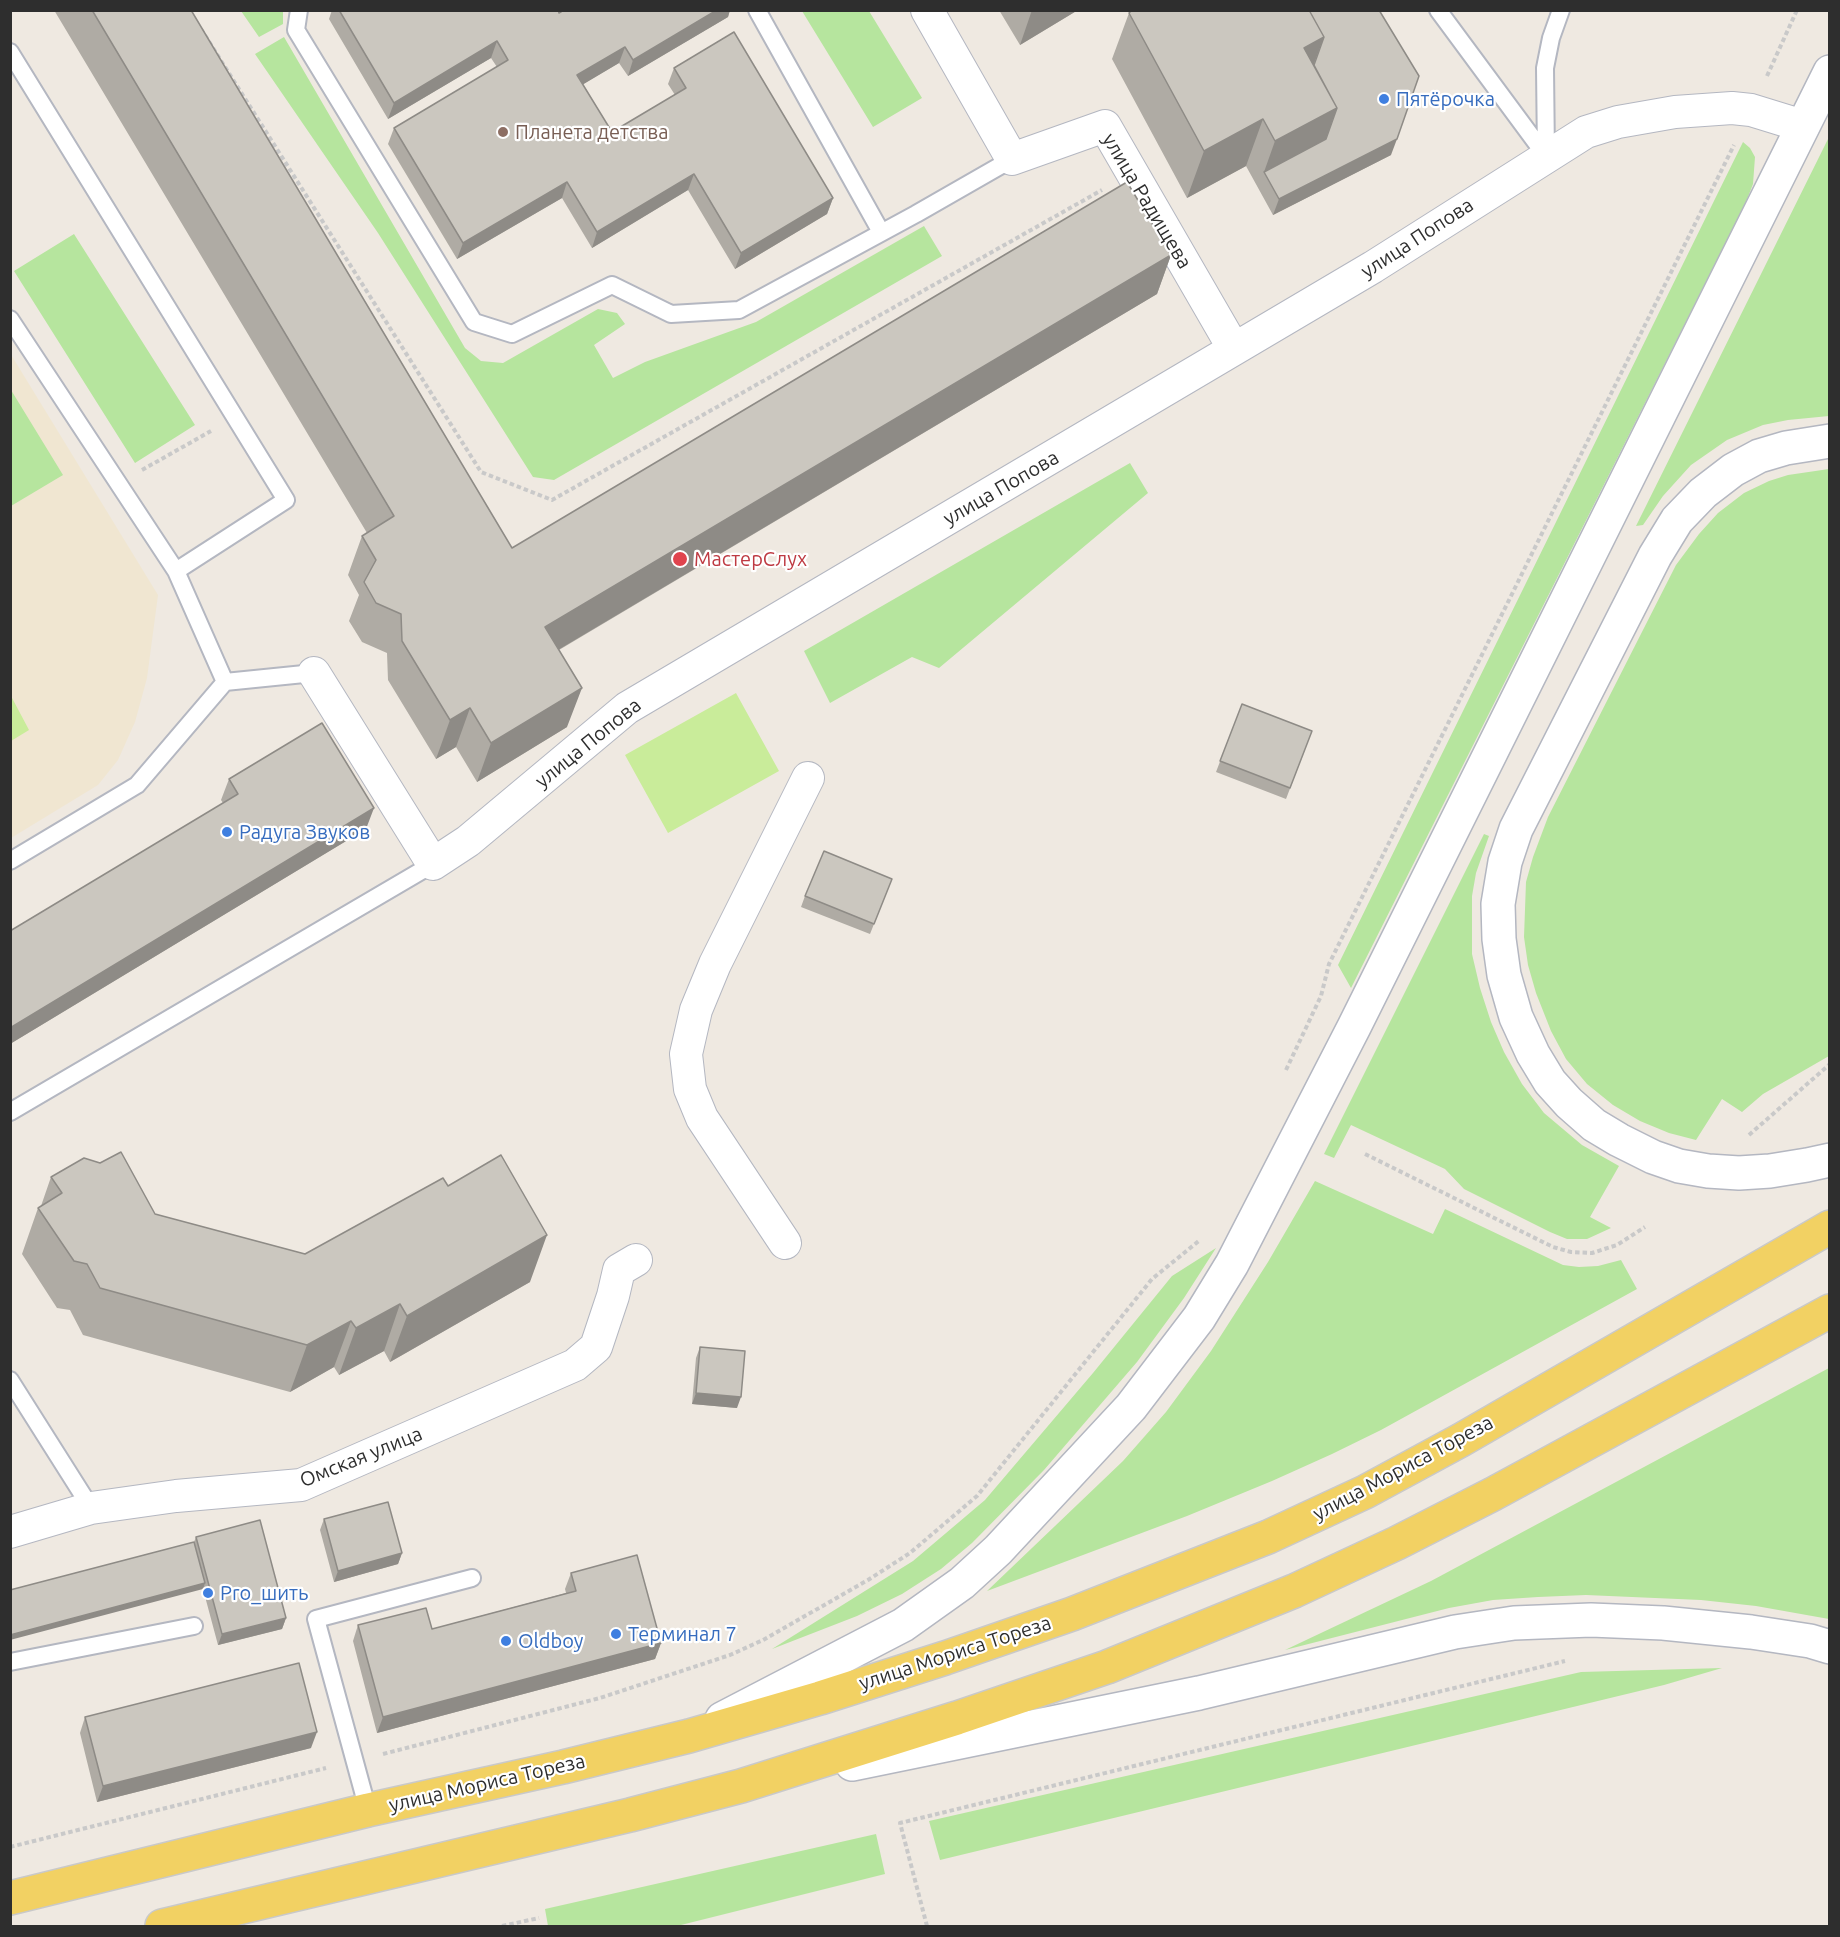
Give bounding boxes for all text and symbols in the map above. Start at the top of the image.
place label: Пятёрочка [1396,87,1495,111]
marker: Пятёрочка [1377,92,1391,106]
place label: Планета детства [515,120,669,144]
marker: Планета детства [496,125,510,139]
street label: улица Радищева [1097,129,1197,273]
street label: улица Попова [1356,193,1478,283]
street label: улица Попова [939,445,1063,531]
place label: МастерСлух [694,547,807,571]
marker: МастерСлух [671,550,689,568]
street label: улица Попова [530,693,646,793]
place label: Радуга Звуков [239,820,370,844]
marker: Радуга Звуков [220,825,234,839]
street label: улица Мориса Тореза [1309,1410,1497,1526]
street label: Омская улица [296,1422,426,1492]
place label: Pro_шить [220,1581,308,1605]
marker: Pro_шить [201,1586,215,1600]
street label: улица Мориса Тореза [856,1611,1054,1695]
place label: Терминал 7 [628,1622,737,1646]
marker: Терминал 7 [609,1627,623,1641]
place label: Oldboy [518,1629,583,1653]
marker: Oldboy [499,1634,513,1648]
street label: улица Мориса Тореза [387,1749,587,1817]

